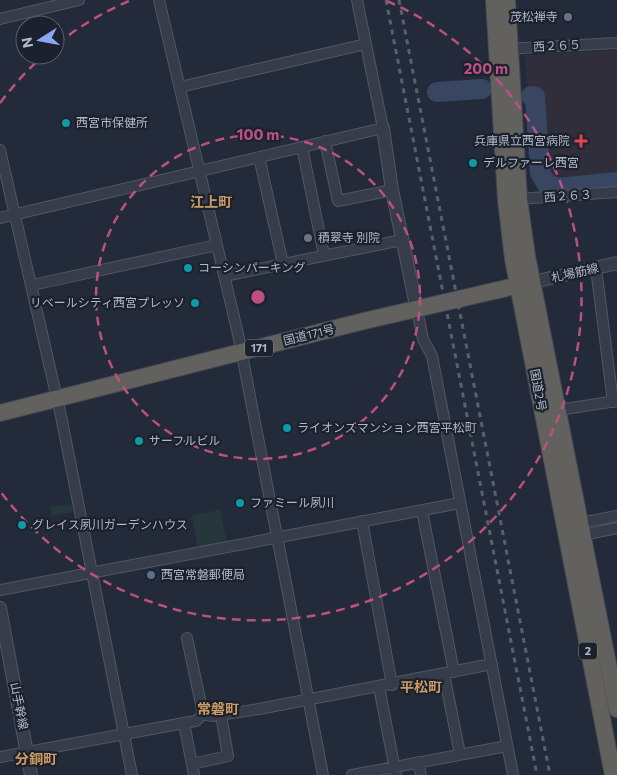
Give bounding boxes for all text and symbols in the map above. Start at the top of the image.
place label: 茂松禅寺 [510,9,558,23]
marker: 茂松禅寺 [562,11,574,23]
north arrow [15,15,65,65]
text: N [17,36,36,49]
street label: 西２６５ [533,37,581,53]
text: 200 m [464,59,508,77]
place label: 西宮市保健所 [76,115,148,129]
marker: 西宮市保健所 [60,117,72,129]
text: 100 m [237,125,279,143]
place label: 兵庫県立西宮病院 [474,133,570,147]
marker: 兵庫県立西宮病院 [574,134,588,148]
place label: デルファーレ西宮 [483,155,579,169]
marker: デルファーレ西宮 [467,157,479,169]
street label: 西２６３ [543,186,592,204]
district label: 江上町 [190,193,232,210]
place label: 積翠寺 別院 [318,230,380,244]
marker: 積翠寺 別院 [302,232,314,244]
place label: コーシンパーキング [198,260,305,274]
street label: 札場筋線 [550,260,600,284]
marker: コーシンパーキング [182,262,194,274]
centre of rings [249,288,267,306]
place label: リベールシティ西宮プレッソ [30,295,185,309]
marker: リベールシティ西宮プレッソ [189,297,201,309]
street label: 国道171号 [282,321,336,347]
road number: 171 [245,339,273,356]
street label: 国道2号 [528,368,550,412]
place label: ライオンズマンション西宮平松町 [297,420,477,434]
marker: ライオンズマンション西宮平松町 [281,422,293,434]
place label: サーフルビル [149,433,220,447]
marker: サーフルビル [133,435,145,447]
place label: ファミール夙川 [250,495,334,509]
marker: ファミール夙川 [234,497,246,509]
place label: グレイス夙川ガーデンハウス [32,517,188,531]
marker: グレイス夙川ガーデンハウス [16,519,28,531]
place label: 西宮常磐郵便局 [161,567,245,581]
marker: 西宮常磐郵便局 [145,569,157,581]
road number: 2 [579,642,597,659]
district label: 平松町 [400,678,442,695]
street label: 山手幹線 [9,681,31,731]
district label: 常磐町 [197,700,239,717]
district label: 分銅町 [14,750,57,767]

